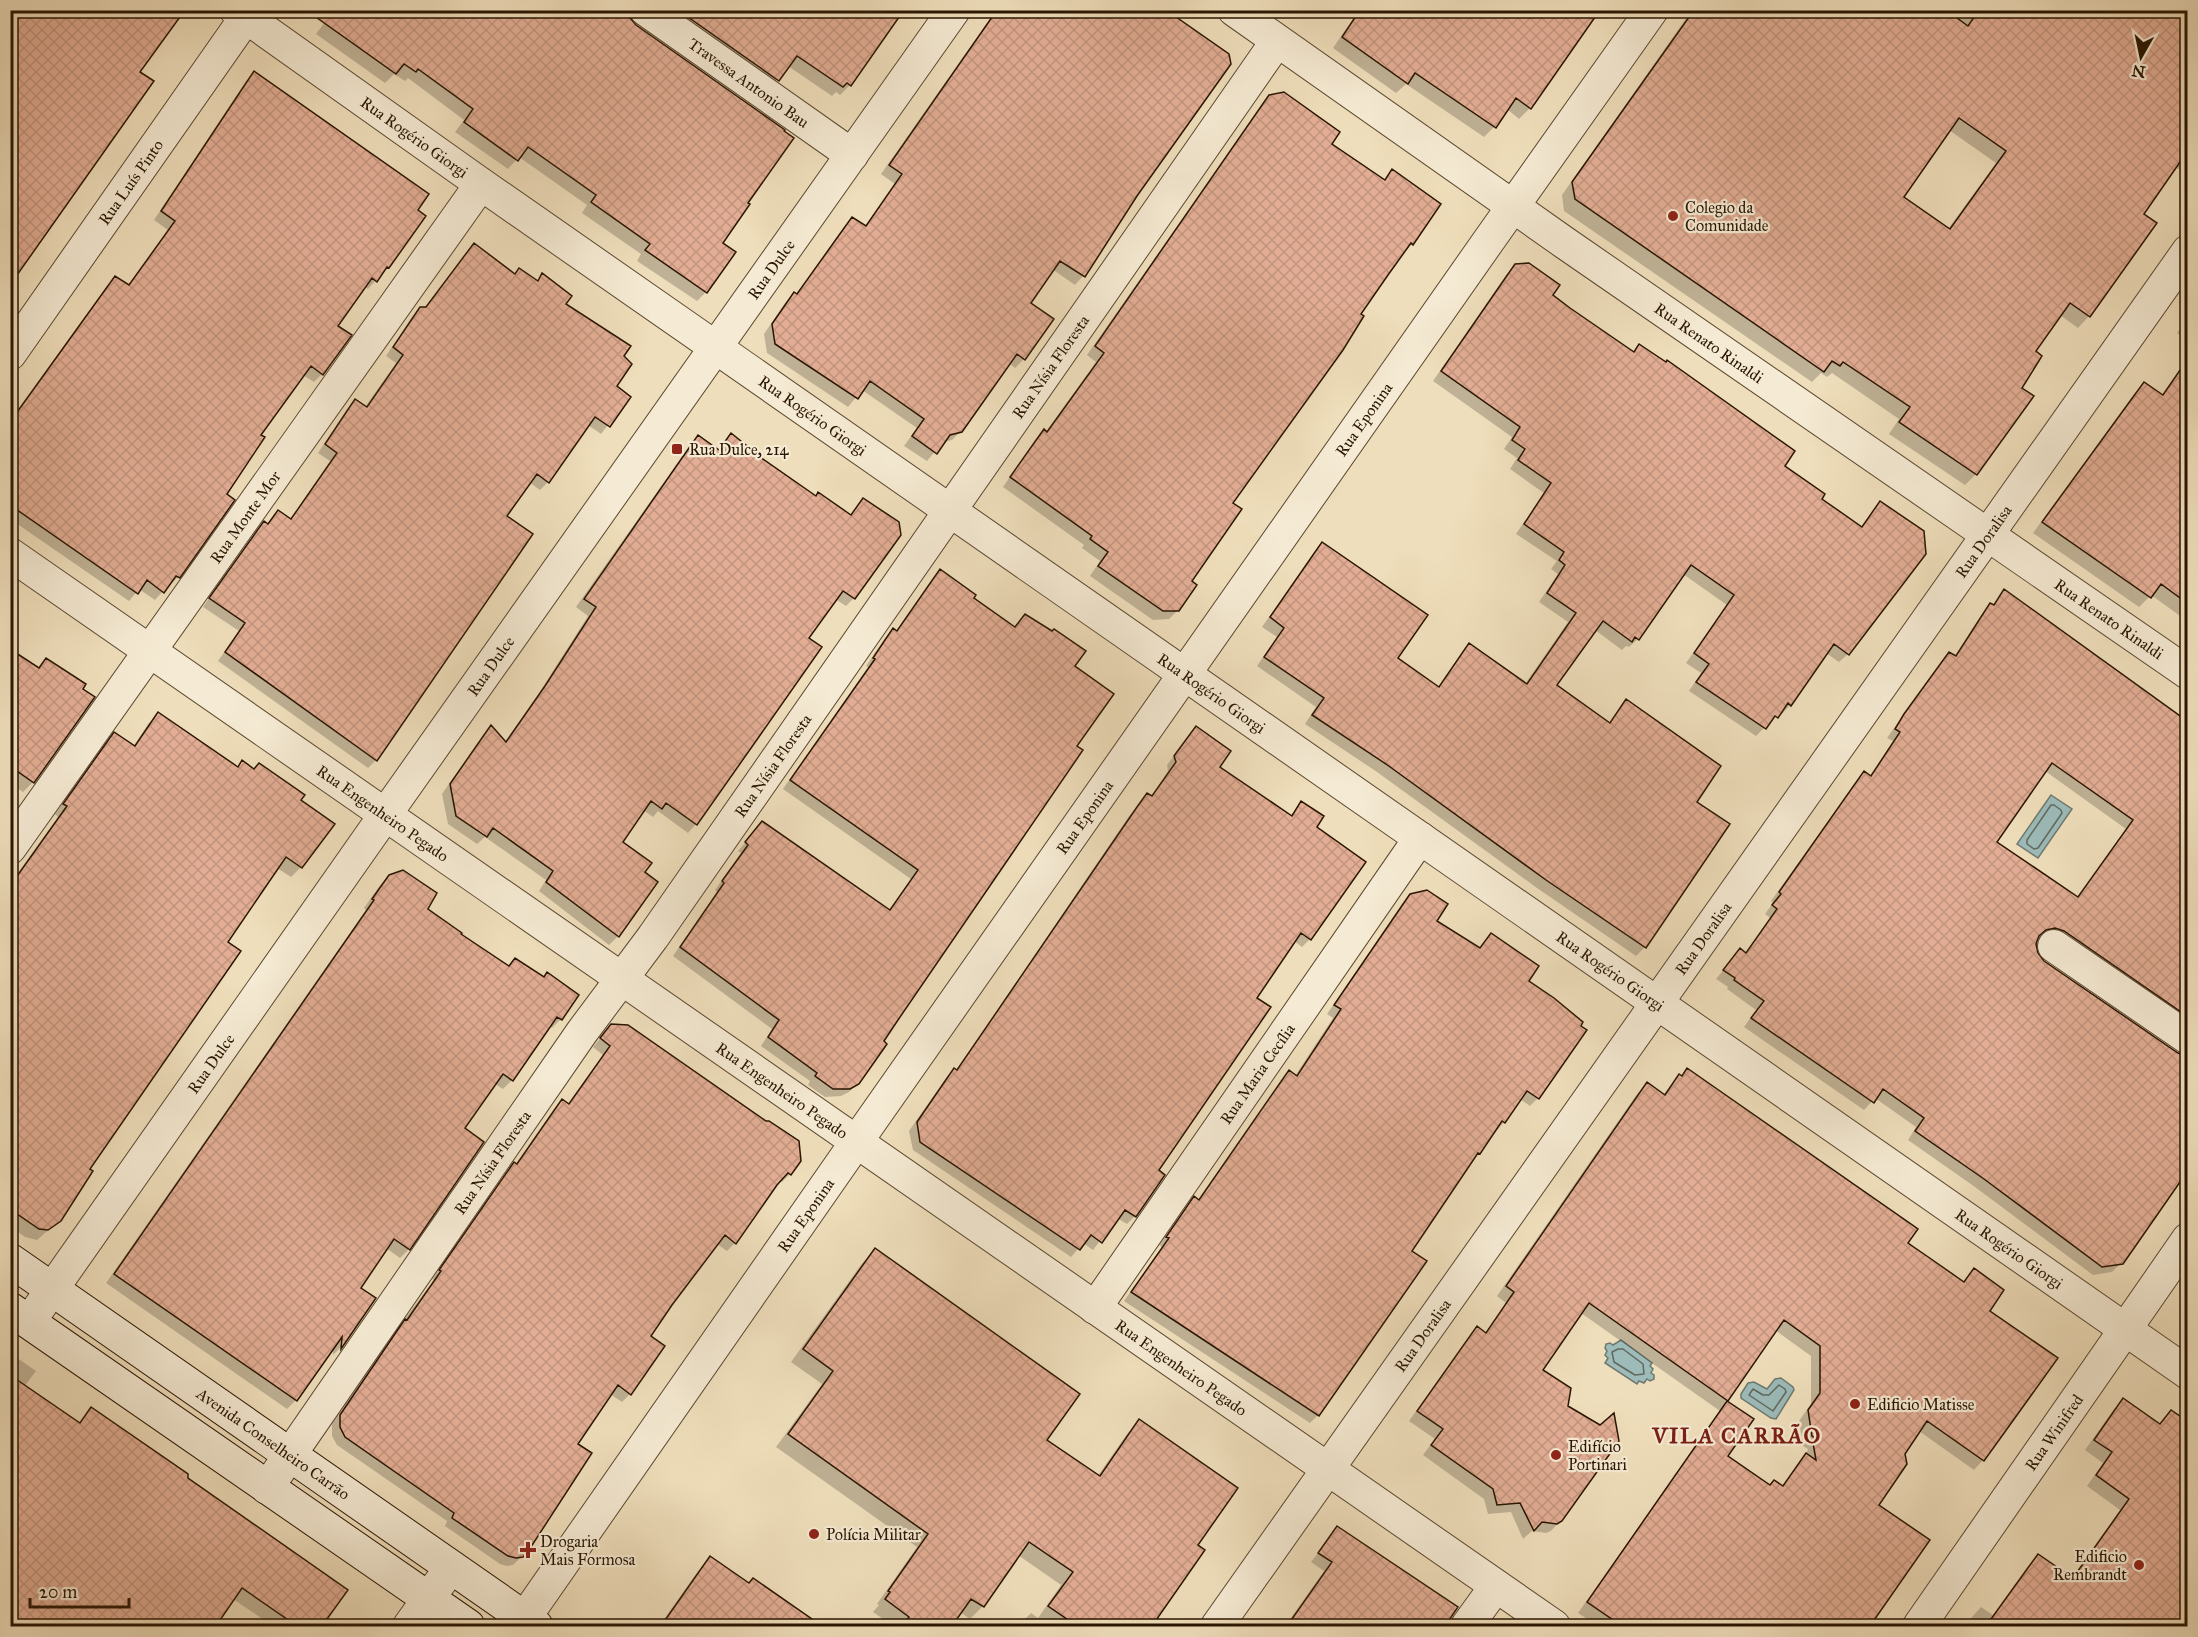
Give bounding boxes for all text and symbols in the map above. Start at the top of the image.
north arrow [2111,27,2171,87]
street label: Travessa Antonio Bau [685,34,813,132]
text: N [2130,61,2147,82]
street label: Rua Rogério Giorgi [357,92,472,182]
street label: Rua Luís Pinto [94,136,167,228]
place label: Colegio da Comunidade [1685,198,1769,235]
marker: Colegio da Comunidade [1666,209,1680,223]
street label: Rua Dulce [743,235,799,303]
street label: Rua Renato Rinaldi [1651,298,1768,387]
street label: Rua Nísia Floresta [1008,311,1093,422]
street label: Rua Rogério Giorgi [755,371,871,460]
street label: Rua Eponina [1331,378,1396,460]
place label: Rua Dulce, 214 [689,440,789,459]
marker: Rua Dulce, 214 [670,442,684,456]
street label: Rua Monte Mor [206,467,284,567]
street label: Rua Doralisa [1951,501,2015,581]
street label: Rua Renato Rinaldi [2051,574,2168,663]
street label: Rua Dulce [463,632,518,700]
street label: Rua Rogério Giorgi [1154,649,1270,737]
street label: Rua Nísia Floresta [730,710,815,821]
street label: Rua Engenheiro Pegado [313,761,452,865]
street label: Rua Eponina [1052,776,1117,858]
street label: Rua Doralisa [1671,898,1735,978]
street label: Rua Rogério Giorgi [1553,927,1669,1015]
street label: Rua Maria Cecília [1216,1019,1299,1128]
street label: Rua Dulce [183,1030,238,1097]
street label: Rua Engenheiro Pegado [713,1038,852,1142]
street label: Rua Nísia Floresta [450,1107,535,1218]
street label: Rua Eponina [773,1174,838,1256]
street label: Rua Rogério Giorgi [1952,1204,2067,1293]
street label: Rua Doralisa [1390,1295,1455,1375]
street label: Rua Engenheiro Pegado [1112,1315,1251,1420]
street label: Avenida Conselheiro Carrão [192,1383,354,1503]
street label: Rua Winifred [2021,1390,2087,1474]
place label: Edificio Matisse [1867,1395,1975,1414]
marker: Edificio Matisse [1848,1397,1862,1411]
district label: VILA CARRÃO [1651,1422,1822,1449]
place label: Edifício Portinari [1568,1437,1627,1474]
marker: Edifício Portinari [1549,1448,1563,1462]
place label: Polícia Militar [826,1525,921,1544]
marker: Polícia Militar [807,1527,821,1541]
place label: Drogaria Mais Formosa [540,1532,636,1569]
marker: Drogaria Mais Formosa [521,1543,535,1557]
place label: Edificio Rembrandt [2053,1547,2127,1584]
marker: Edificio Rembrandt [2132,1558,2146,1572]
scale bar [30,1571,129,1609]
text: 20 m [39,1581,77,1603]

